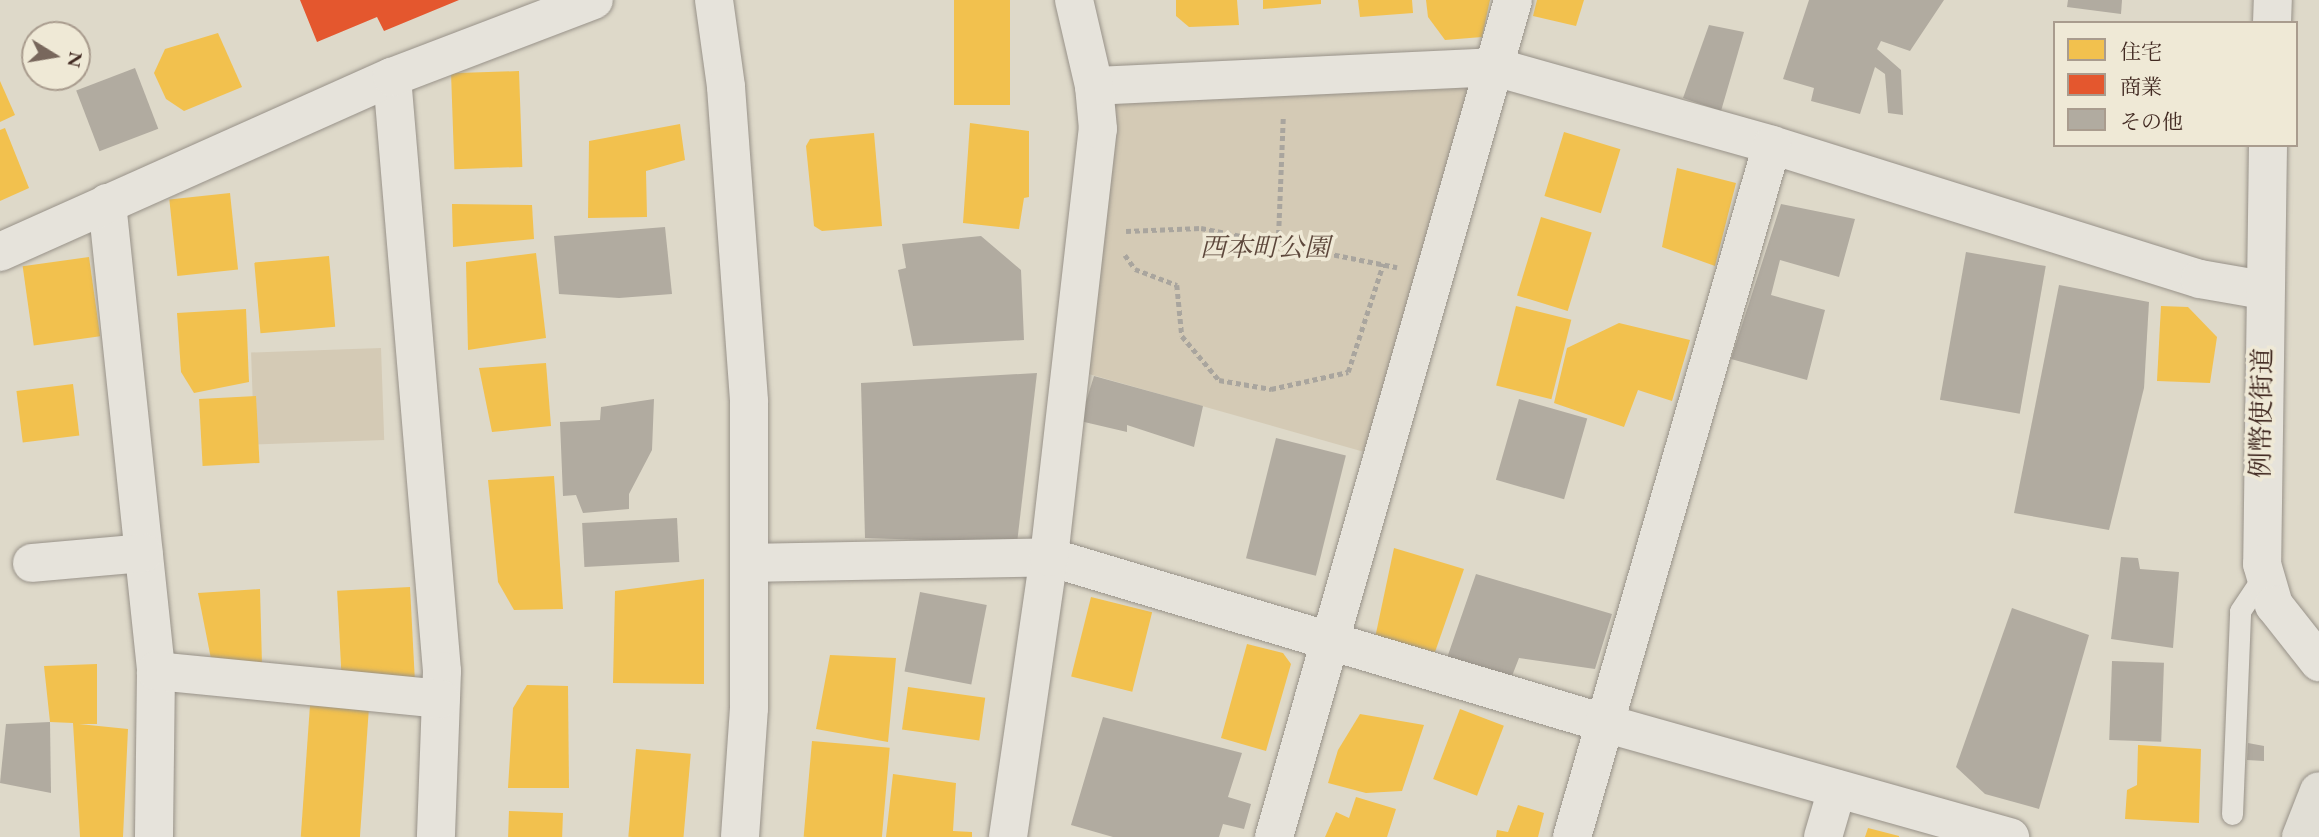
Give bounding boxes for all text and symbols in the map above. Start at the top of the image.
north arrow [21,21,91,91]
legend [2053,21,2298,147]
text: 住宅 [2120,38,2162,65]
text: N [61,50,89,70]
text: 商業 [2120,73,2162,100]
text: その他 [2120,108,2183,135]
park label: 西本町公園 [1200,232,1330,264]
street label: 例幣使街道 [2245,348,2279,478]

